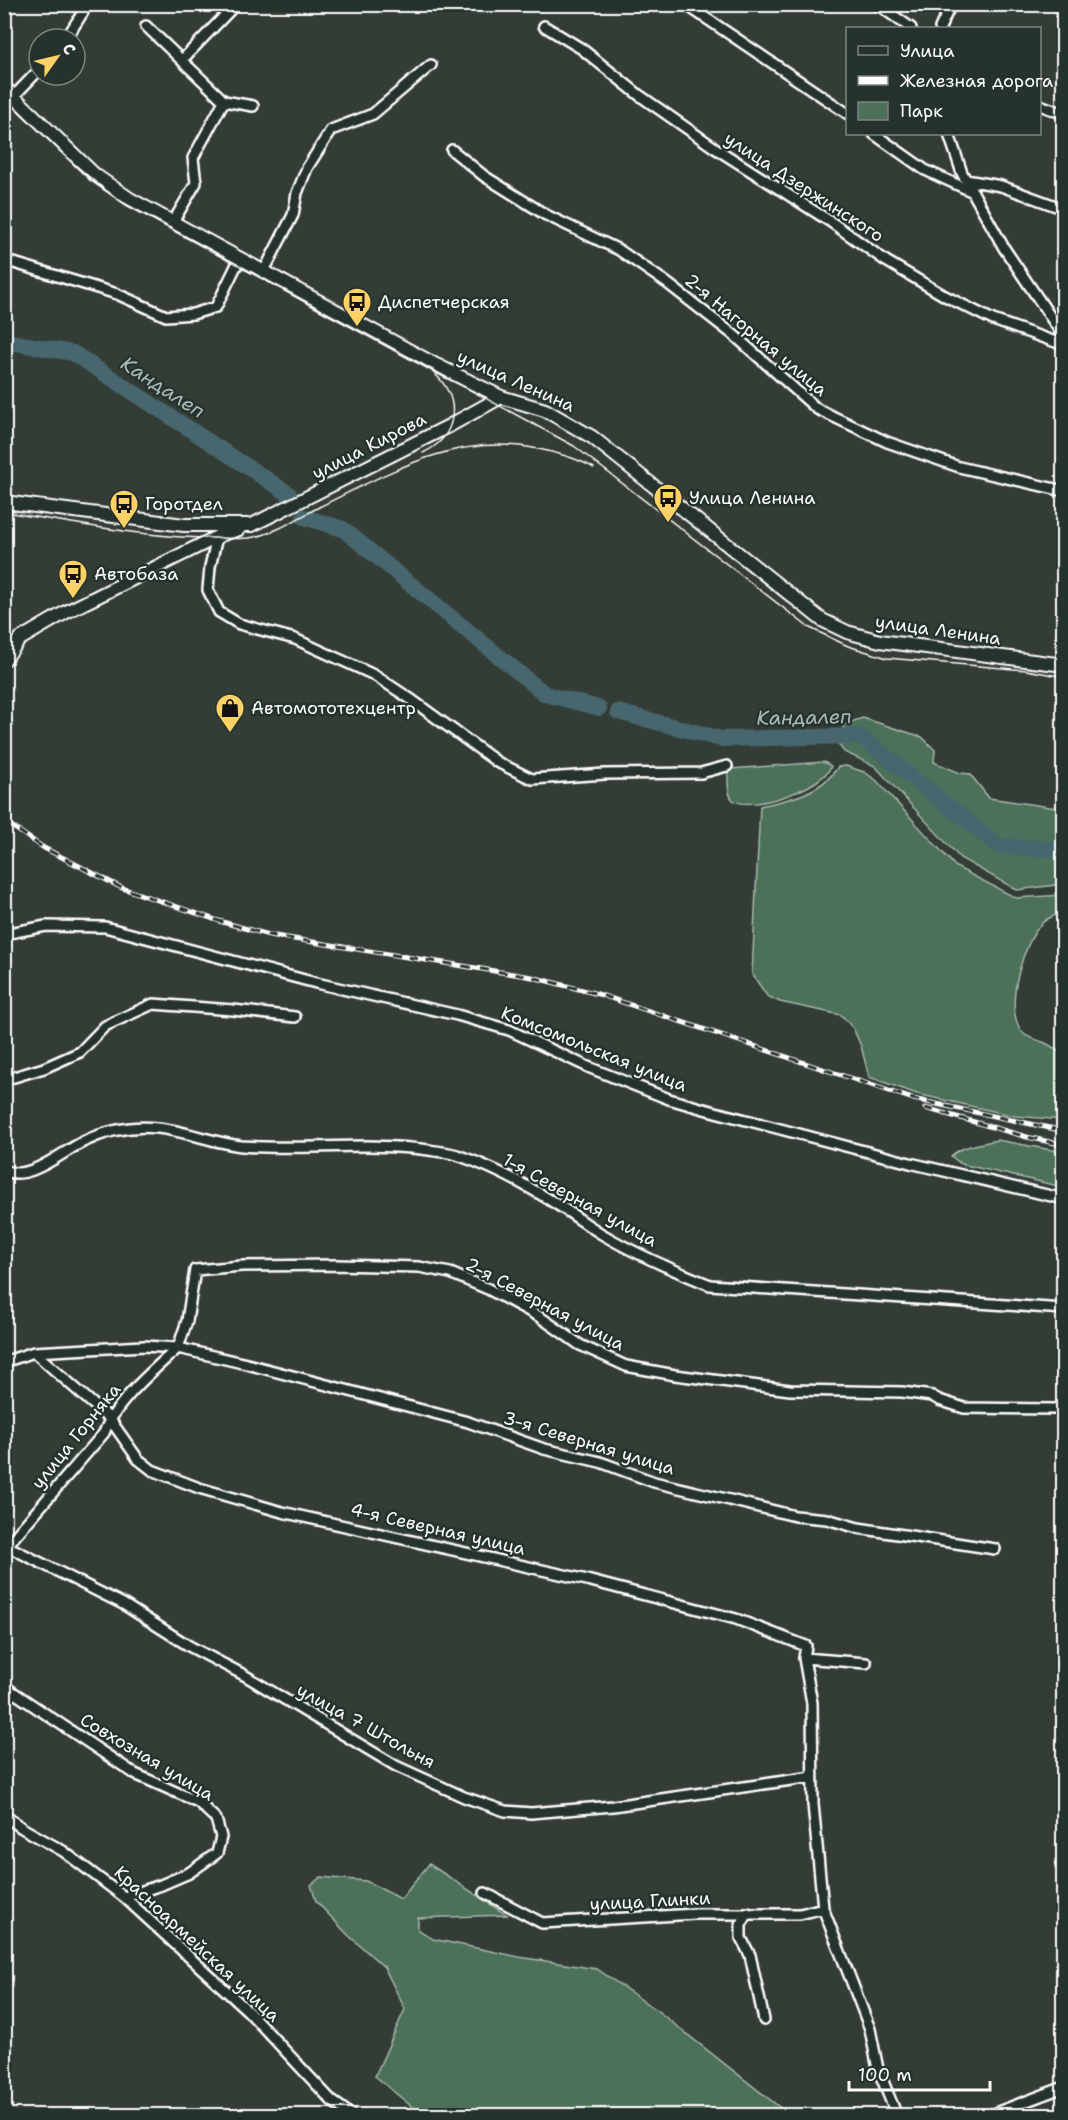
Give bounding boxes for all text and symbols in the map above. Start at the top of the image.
north arrow [27,27,87,87]
legend [846,27,1041,135]
text: С [58,39,81,59]
text: Улица [900,39,954,63]
text: Железная дорога [900,69,1053,93]
text: Парк [900,99,943,123]
street label: улица Дзержинского [720,126,888,248]
street label: 2-я Нагорная улица [680,268,832,402]
bus stop icon: Диспетчерская [341,286,373,328]
place label: Диспетчерская [378,290,510,314]
street label: улица Ленина [453,344,579,418]
water label: Кандалеп [116,350,210,424]
street label: улица Кирова [308,407,430,485]
bus stop icon: Улица Ленина [652,482,684,524]
place label: Улица Ленина [689,486,815,510]
bus stop icon: Горотдел [108,488,140,530]
place label: Горотдел [145,492,223,516]
bus stop icon: Автобаза [57,558,89,600]
place label: Автобаза [94,562,178,586]
street label: улица Ленина [874,609,1002,651]
shop icon: Автомототехцентр [214,692,246,734]
place label: Автомототехцентр [251,696,416,720]
water label: Кандалеп [756,703,852,731]
street label: Комсомольская улица [497,1001,691,1097]
street label: 1-я Северная улица [499,1148,661,1252]
street label: 2-я Северная улица [461,1252,629,1356]
street label: улица Горняка [26,1378,126,1494]
street label: 3-я Северная улица [500,1405,678,1481]
street label: 4-я Северная улица [348,1497,528,1561]
street label: улица 7 Штольня [292,1678,440,1774]
street label: Совхозная улица [76,1708,218,1806]
street label: Красноармейская улица [109,1861,285,2027]
street label: улица Глинки [589,1886,711,1916]
scale bar [849,2054,990,2092]
text: 100 m [858,2063,912,2087]

